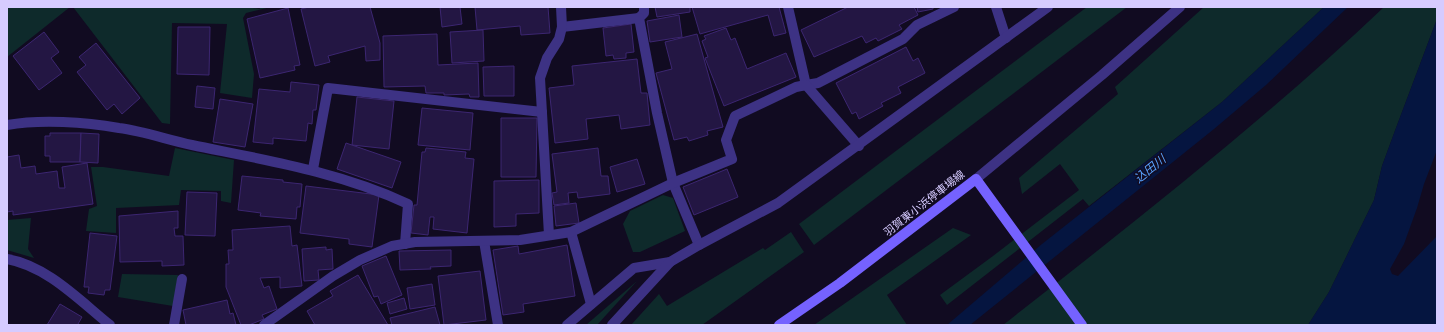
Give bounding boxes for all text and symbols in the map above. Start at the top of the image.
water label: 込田川 [1132,151,1170,186]
street label: 羽賀東小浜停車場線 [881,168,967,239]

